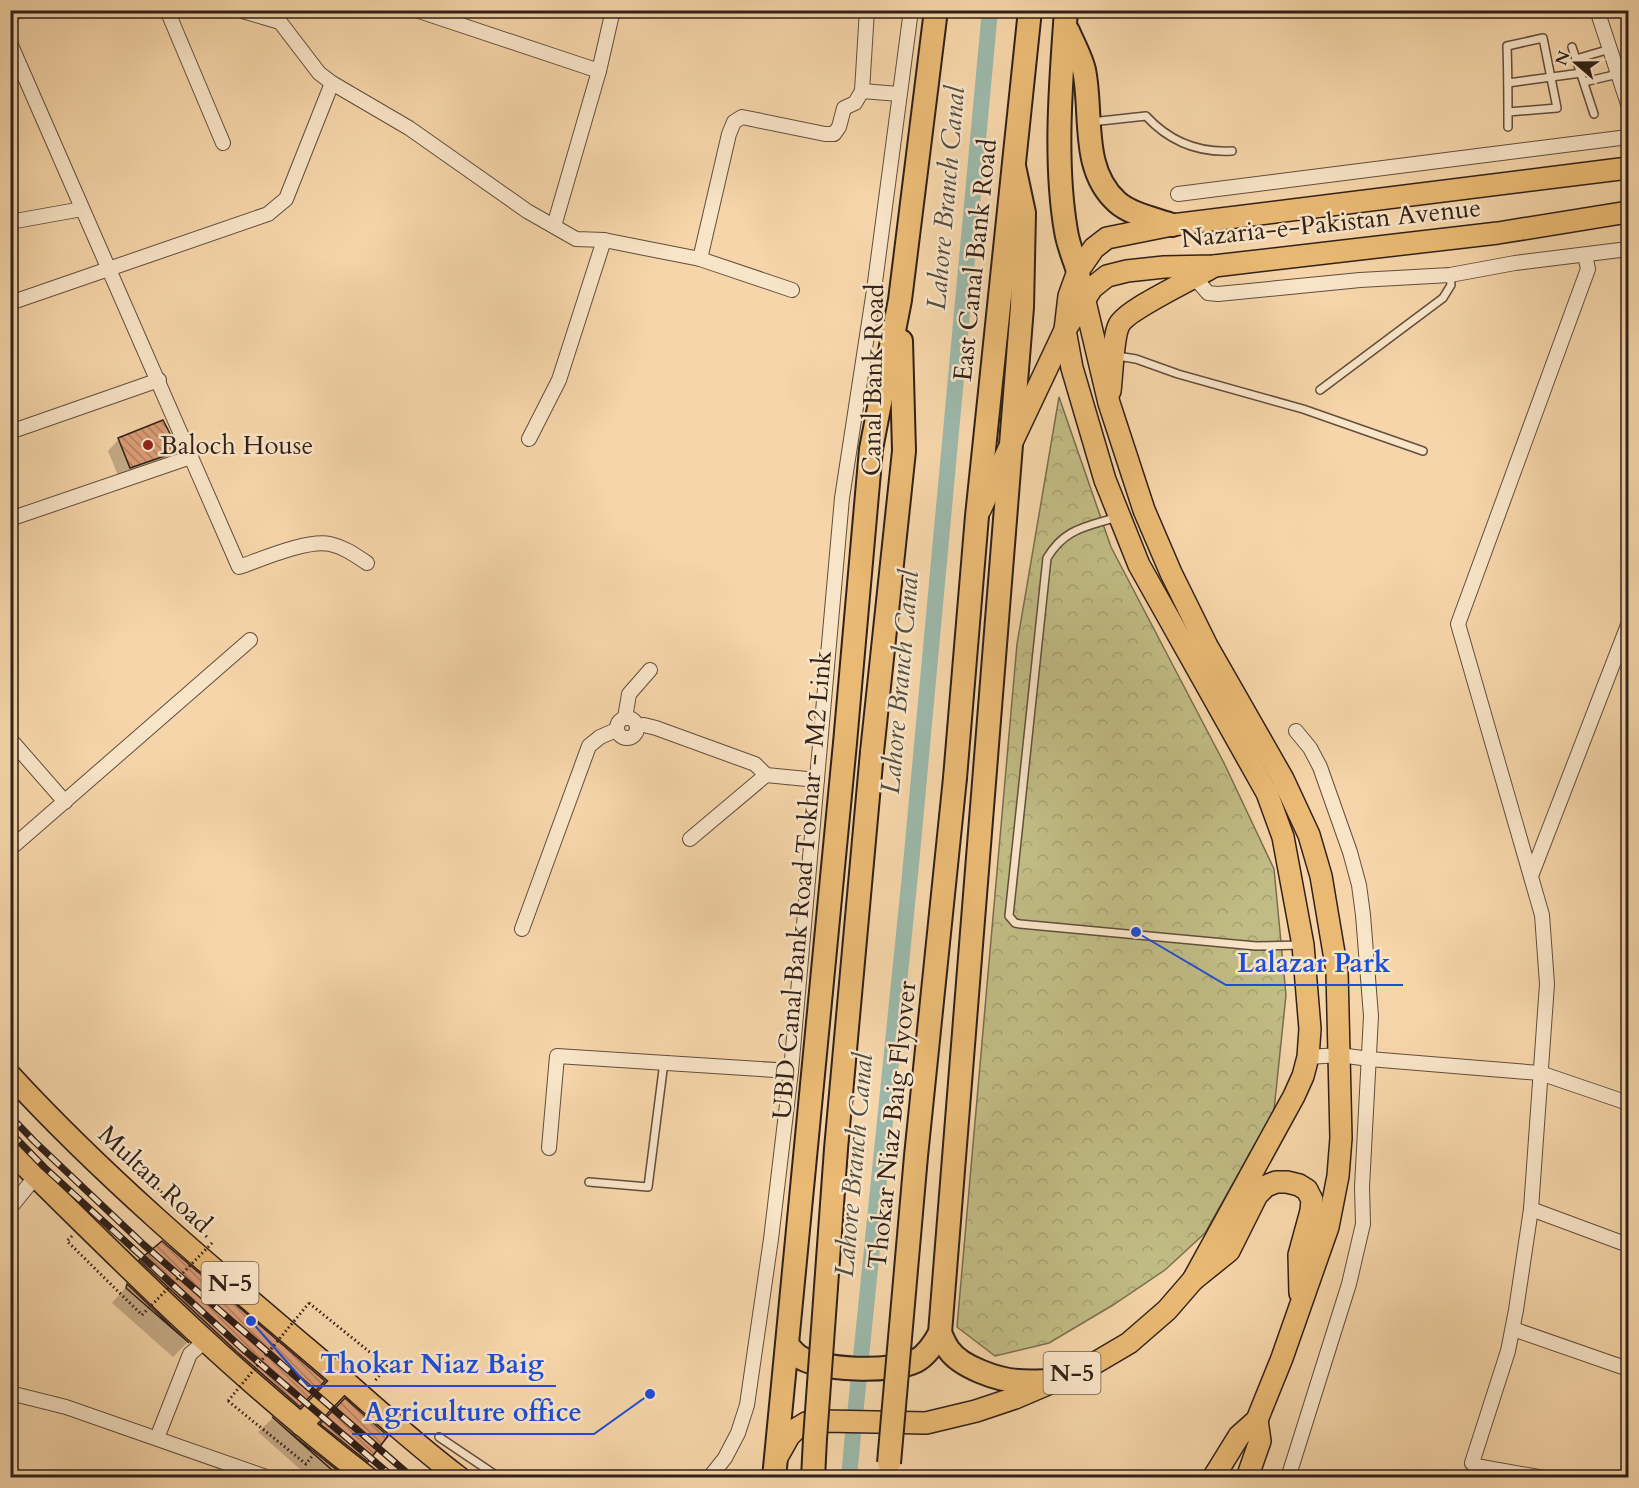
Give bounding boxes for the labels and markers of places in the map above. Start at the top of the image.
place label: Baloch House [160,428,313,463]
marker: Baloch House [141,438,155,452]
callout: Lalazar Park [1226,940,1403,985]
callout: Thokar Niaz Baig [308,1341,556,1386]
callout: Agriculture office [352,1389,594,1434]

